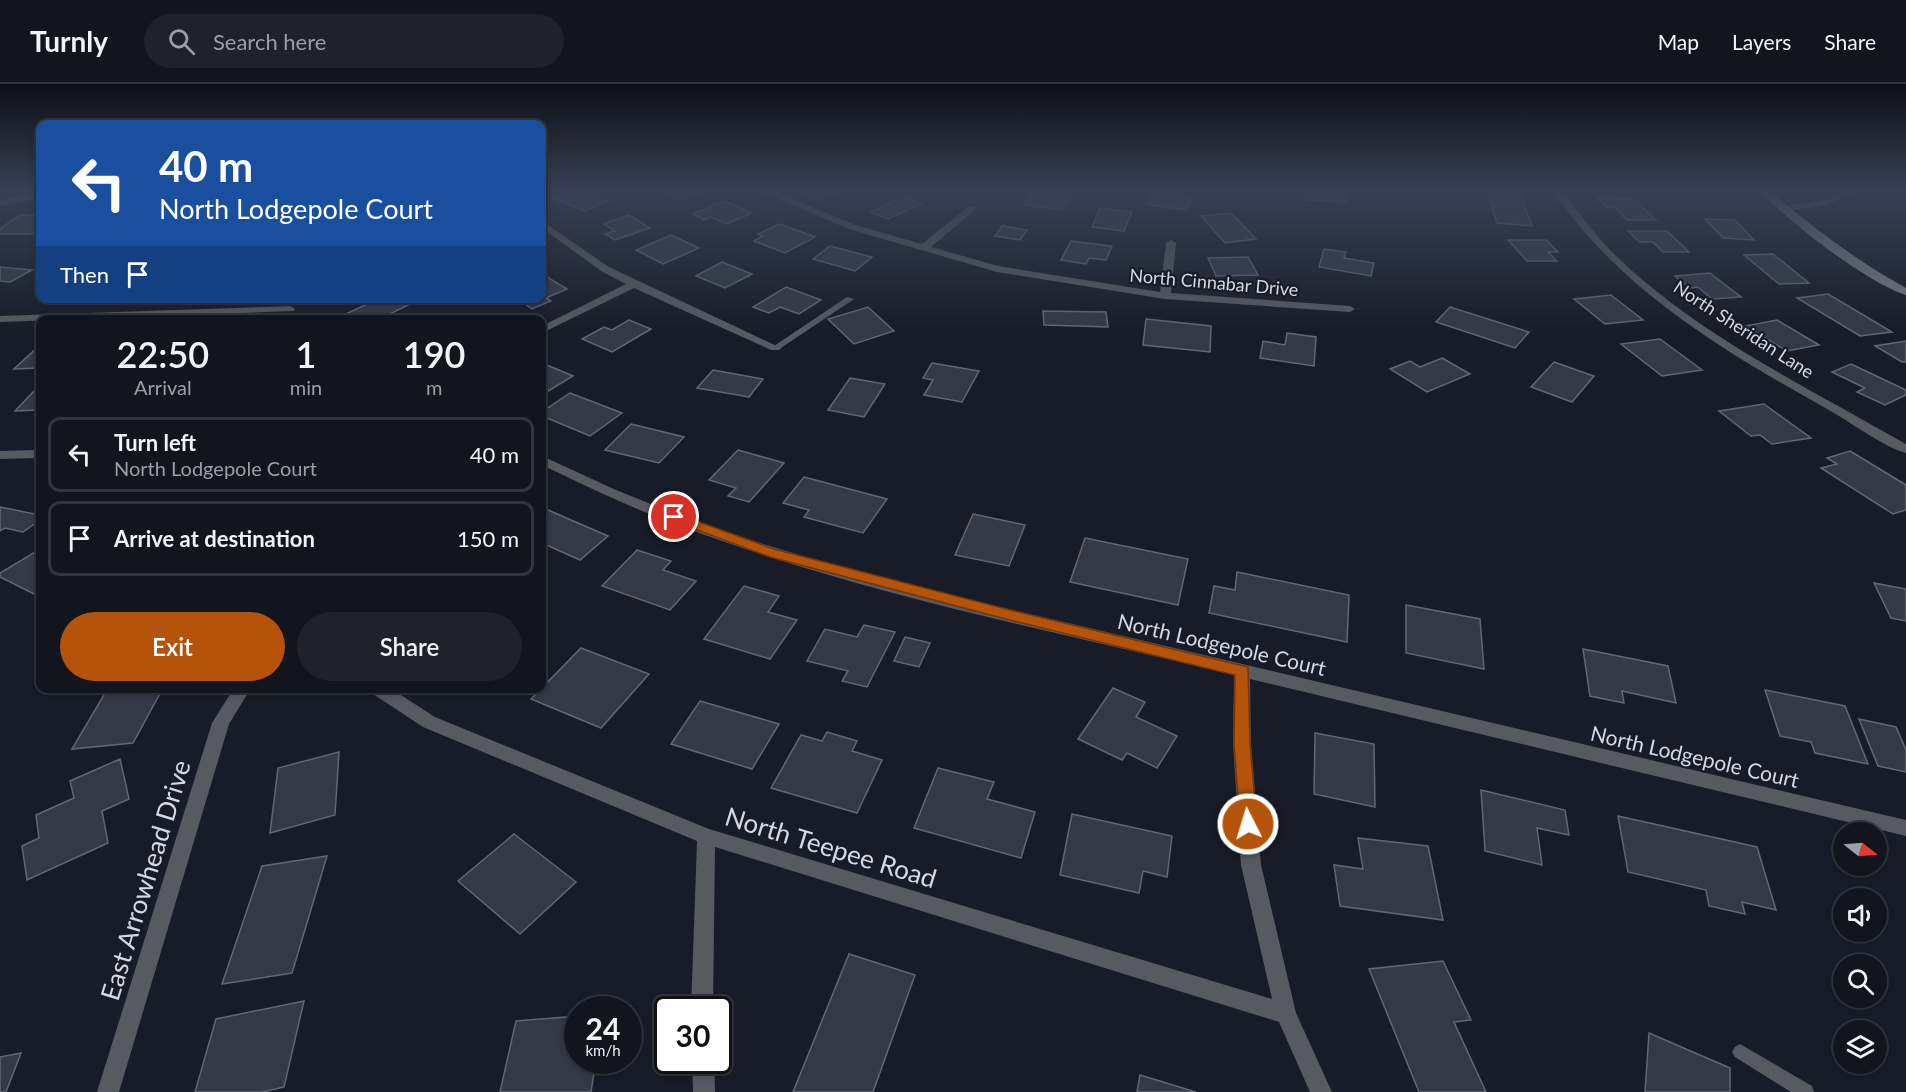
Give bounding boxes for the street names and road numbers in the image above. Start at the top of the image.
street label: North Cinnabar Drive [1129,264,1299,300]
street label: North Sheridan Lane [1670,275,1818,383]
street label: North Lodgepole Court [1115,608,1329,680]
street label: North Lodgepole Court [1588,720,1802,792]
street label: East Arrowhead Drive [93,756,197,1004]
street label: North Teepee Road [721,800,941,894]

